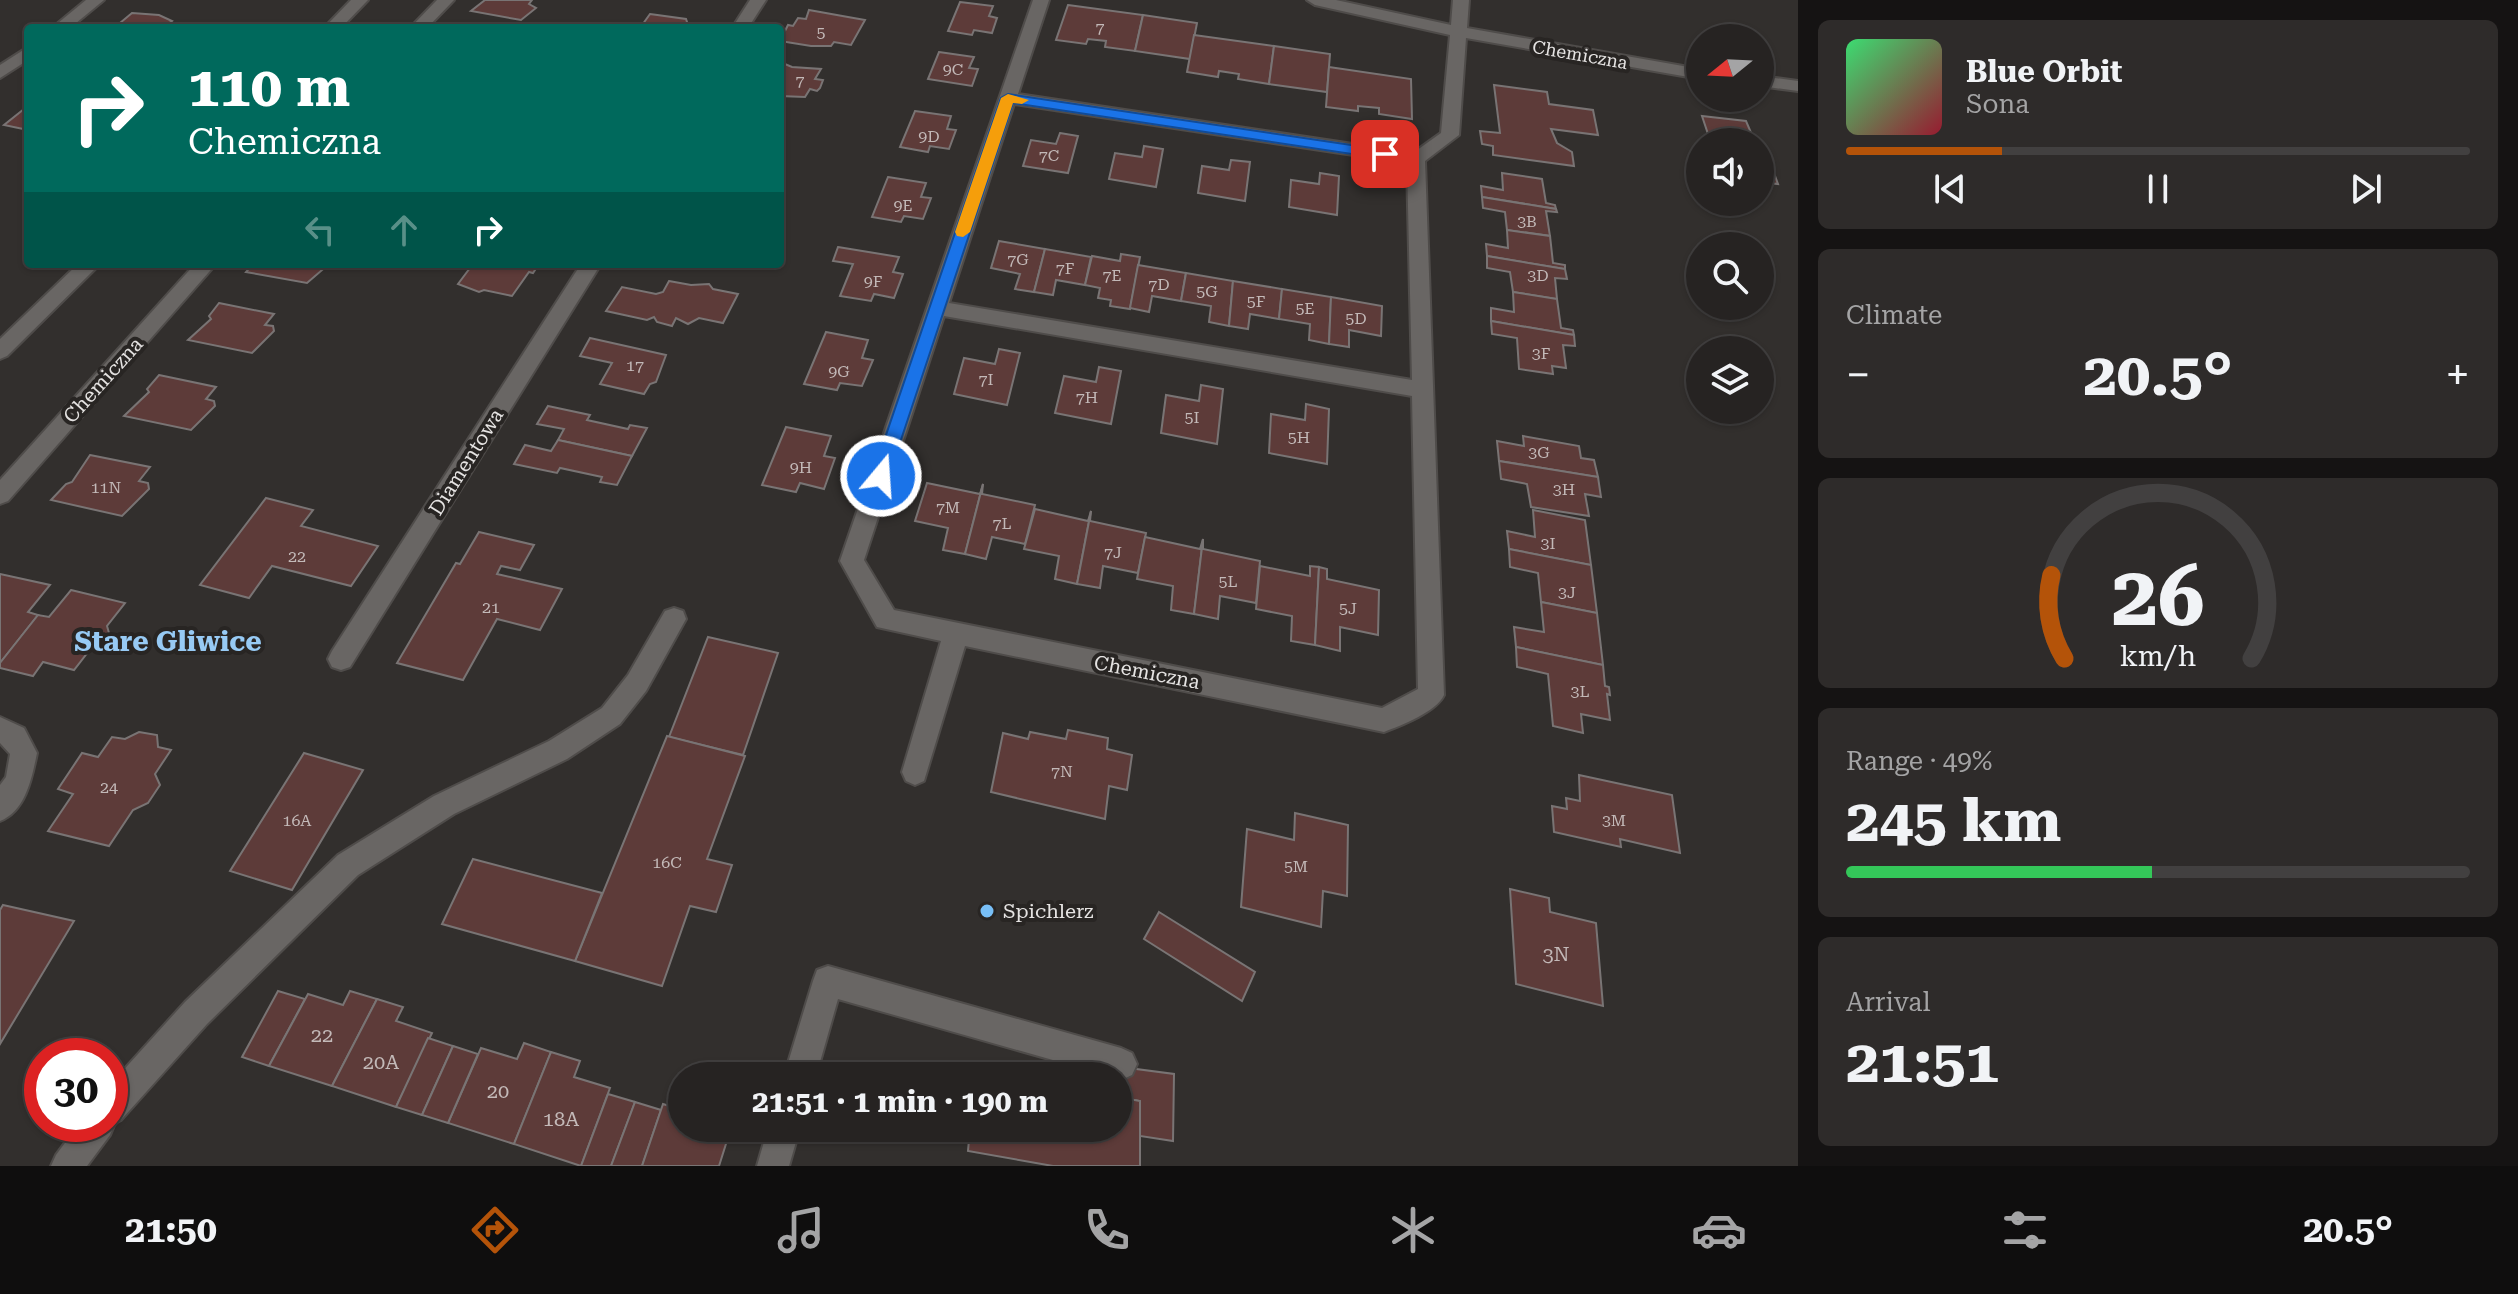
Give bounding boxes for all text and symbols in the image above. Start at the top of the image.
house number: 7 [1096,18,1105,37]
house number: 5 [817,23,826,42]
north arrow [1686,24,1774,112]
map controls [1686,24,1774,424]
street label: Chemiczna [1531,36,1630,73]
text: 110 m [188,54,350,120]
text: Blue Orbit [1966,54,2122,89]
icon: right [56,56,160,160]
house number: 9C [943,60,963,79]
house number: 7 [796,71,805,90]
text: Sona [1966,89,2029,119]
pin [1351,120,1419,188]
text: Chemiczna [188,121,381,163]
house number: 9D [918,127,940,146]
button: sound [1686,128,1774,216]
icon: arrive [1363,132,1407,176]
house number: 7C [1039,146,1059,165]
icon: previous [1928,167,1972,211]
icon: pause [2136,167,2180,211]
icon: next [2344,167,2388,211]
house number: 9E [893,196,913,215]
icon: left [298,208,342,252]
icon: ahead [382,208,426,252]
icon: right [466,208,510,252]
house number: 3B [1517,212,1537,231]
button: search [1686,232,1774,320]
house number: 7G [1007,250,1029,269]
house number: 7F [1056,259,1074,278]
house number: 7E [1102,266,1122,285]
house number: 3D [1527,266,1549,285]
house number: 9F [864,272,882,291]
house number: 7D [1148,275,1170,294]
house number: 5G [1196,282,1218,301]
house number: 5F [1247,292,1265,311]
house number: 5E [1295,299,1315,318]
text: Climate [1846,300,1942,330]
house number: 5D [1345,309,1367,328]
street label: Chemiczna [58,332,148,428]
button: layers [1686,336,1774,424]
text: 20.5° [2083,339,2233,410]
house number: 3F [1532,344,1550,363]
text: − [1846,349,1871,401]
text: + [2445,349,2470,401]
house number: 17 [626,356,644,375]
house number: 9G [828,362,850,381]
house number: 7I [979,370,993,389]
house number: 7H [1076,388,1098,407]
street label: Diamentowa [424,404,508,520]
house number: 5I [1185,408,1199,427]
house number: 5H [1288,428,1310,447]
position arrow [839,434,923,518]
house number: 3G [1528,443,1550,462]
house number: 9H [790,458,812,477]
house number: 11N [91,478,122,497]
house number: 3H [1553,480,1575,499]
house number: 7M [936,498,960,517]
house number: 7L [993,514,1012,533]
house number: 3I [1541,534,1555,553]
house number: 7J [1104,543,1122,562]
house number: 22 [288,547,306,566]
text: 26 [2111,548,2205,645]
house number: 5L [1219,572,1238,591]
house number: 3J [1558,583,1576,602]
house number: 21 [482,598,500,617]
house number: 5J [1339,599,1357,618]
district label: Stare Gliwice [74,625,262,658]
text: km/h [2120,639,2196,673]
street label: Chemiczna [1092,650,1202,694]
house number: 3L [1571,682,1590,701]
text: Range · 49% [1846,746,1992,776]
house number: 7N [1051,762,1073,781]
house number: 24 [100,778,118,797]
text: 245 km [1846,785,2061,856]
house number: 16A [282,811,312,830]
house number: 3M [1602,811,1626,830]
house number: 16C [652,853,682,872]
house number: 5M [1284,857,1308,876]
place label: Spichlerz [1003,899,1094,923]
marker: Spichlerz [978,902,996,920]
house number: 3N [1542,942,1570,966]
text: Arrival [1846,987,1931,1017]
house number: 22 [311,1023,333,1047]
text: 21:51 [1846,1026,1999,1097]
speed limit sign: 30 [24,1038,128,1142]
house number: 20A [363,1050,399,1074]
house number: 20 [487,1079,509,1103]
text: 21:51 · 1 min · 190 m [752,1084,1048,1119]
house number: 18A [543,1107,579,1131]
icon: directions [467,1202,523,1258]
icon: music [773,1202,829,1258]
icon: phone [1079,1202,1135,1258]
icon: climate [1385,1202,1441,1258]
icon: car [1691,1202,1747,1258]
icon: filters [1997,1202,2053,1258]
text: 21:50 [125,1209,217,1251]
text: 20.5° [2303,1209,2393,1251]

